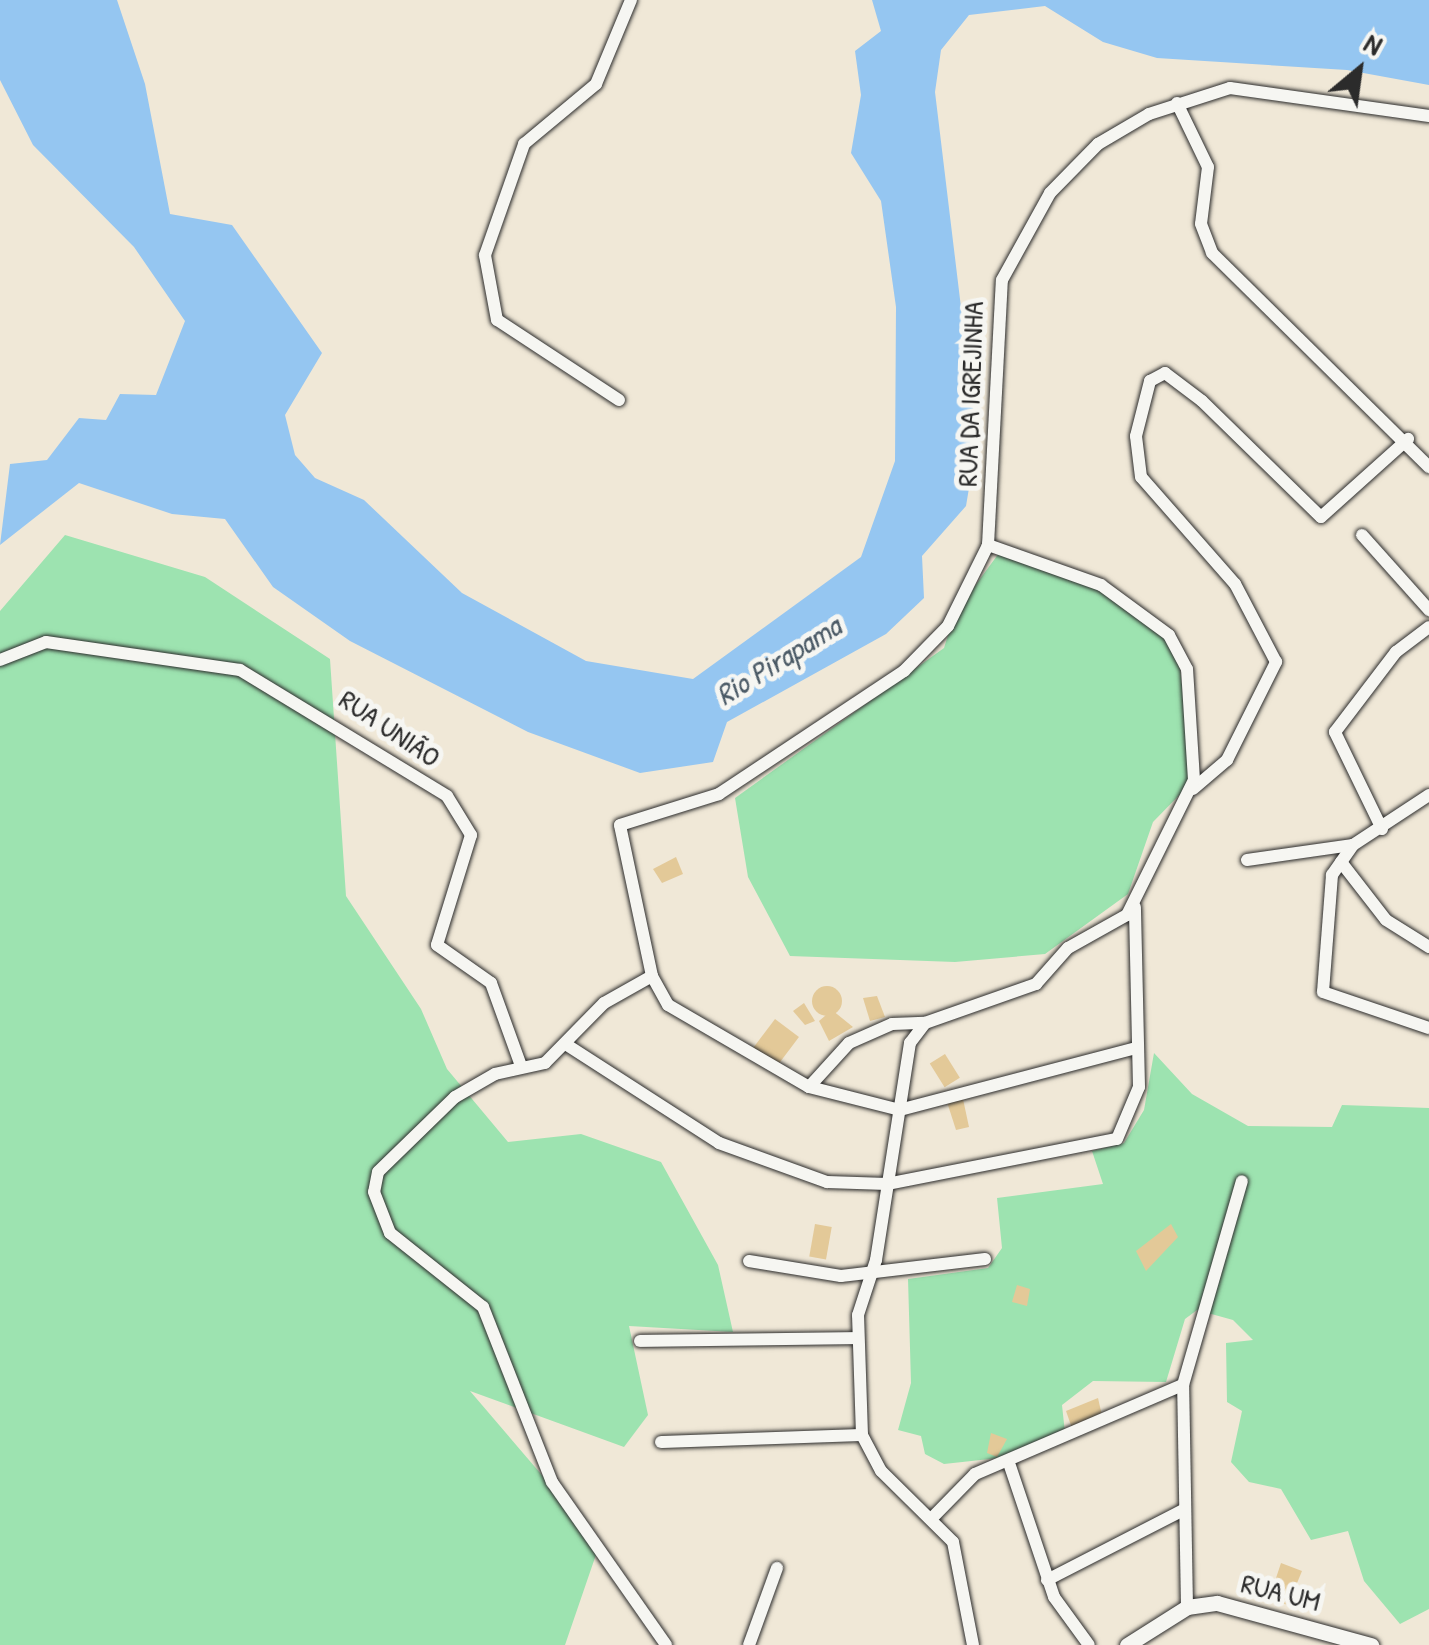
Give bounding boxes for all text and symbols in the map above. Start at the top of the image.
north arrow [1309,20,1409,120]
text: N [1358,24,1389,64]
street label: RUA DA IGREJINHA [950,301,990,487]
water label: Rio Pirapama [709,607,847,713]
street label: RUA UNIÃO [333,682,447,774]
street label: RUA UM [1238,1566,1324,1618]

